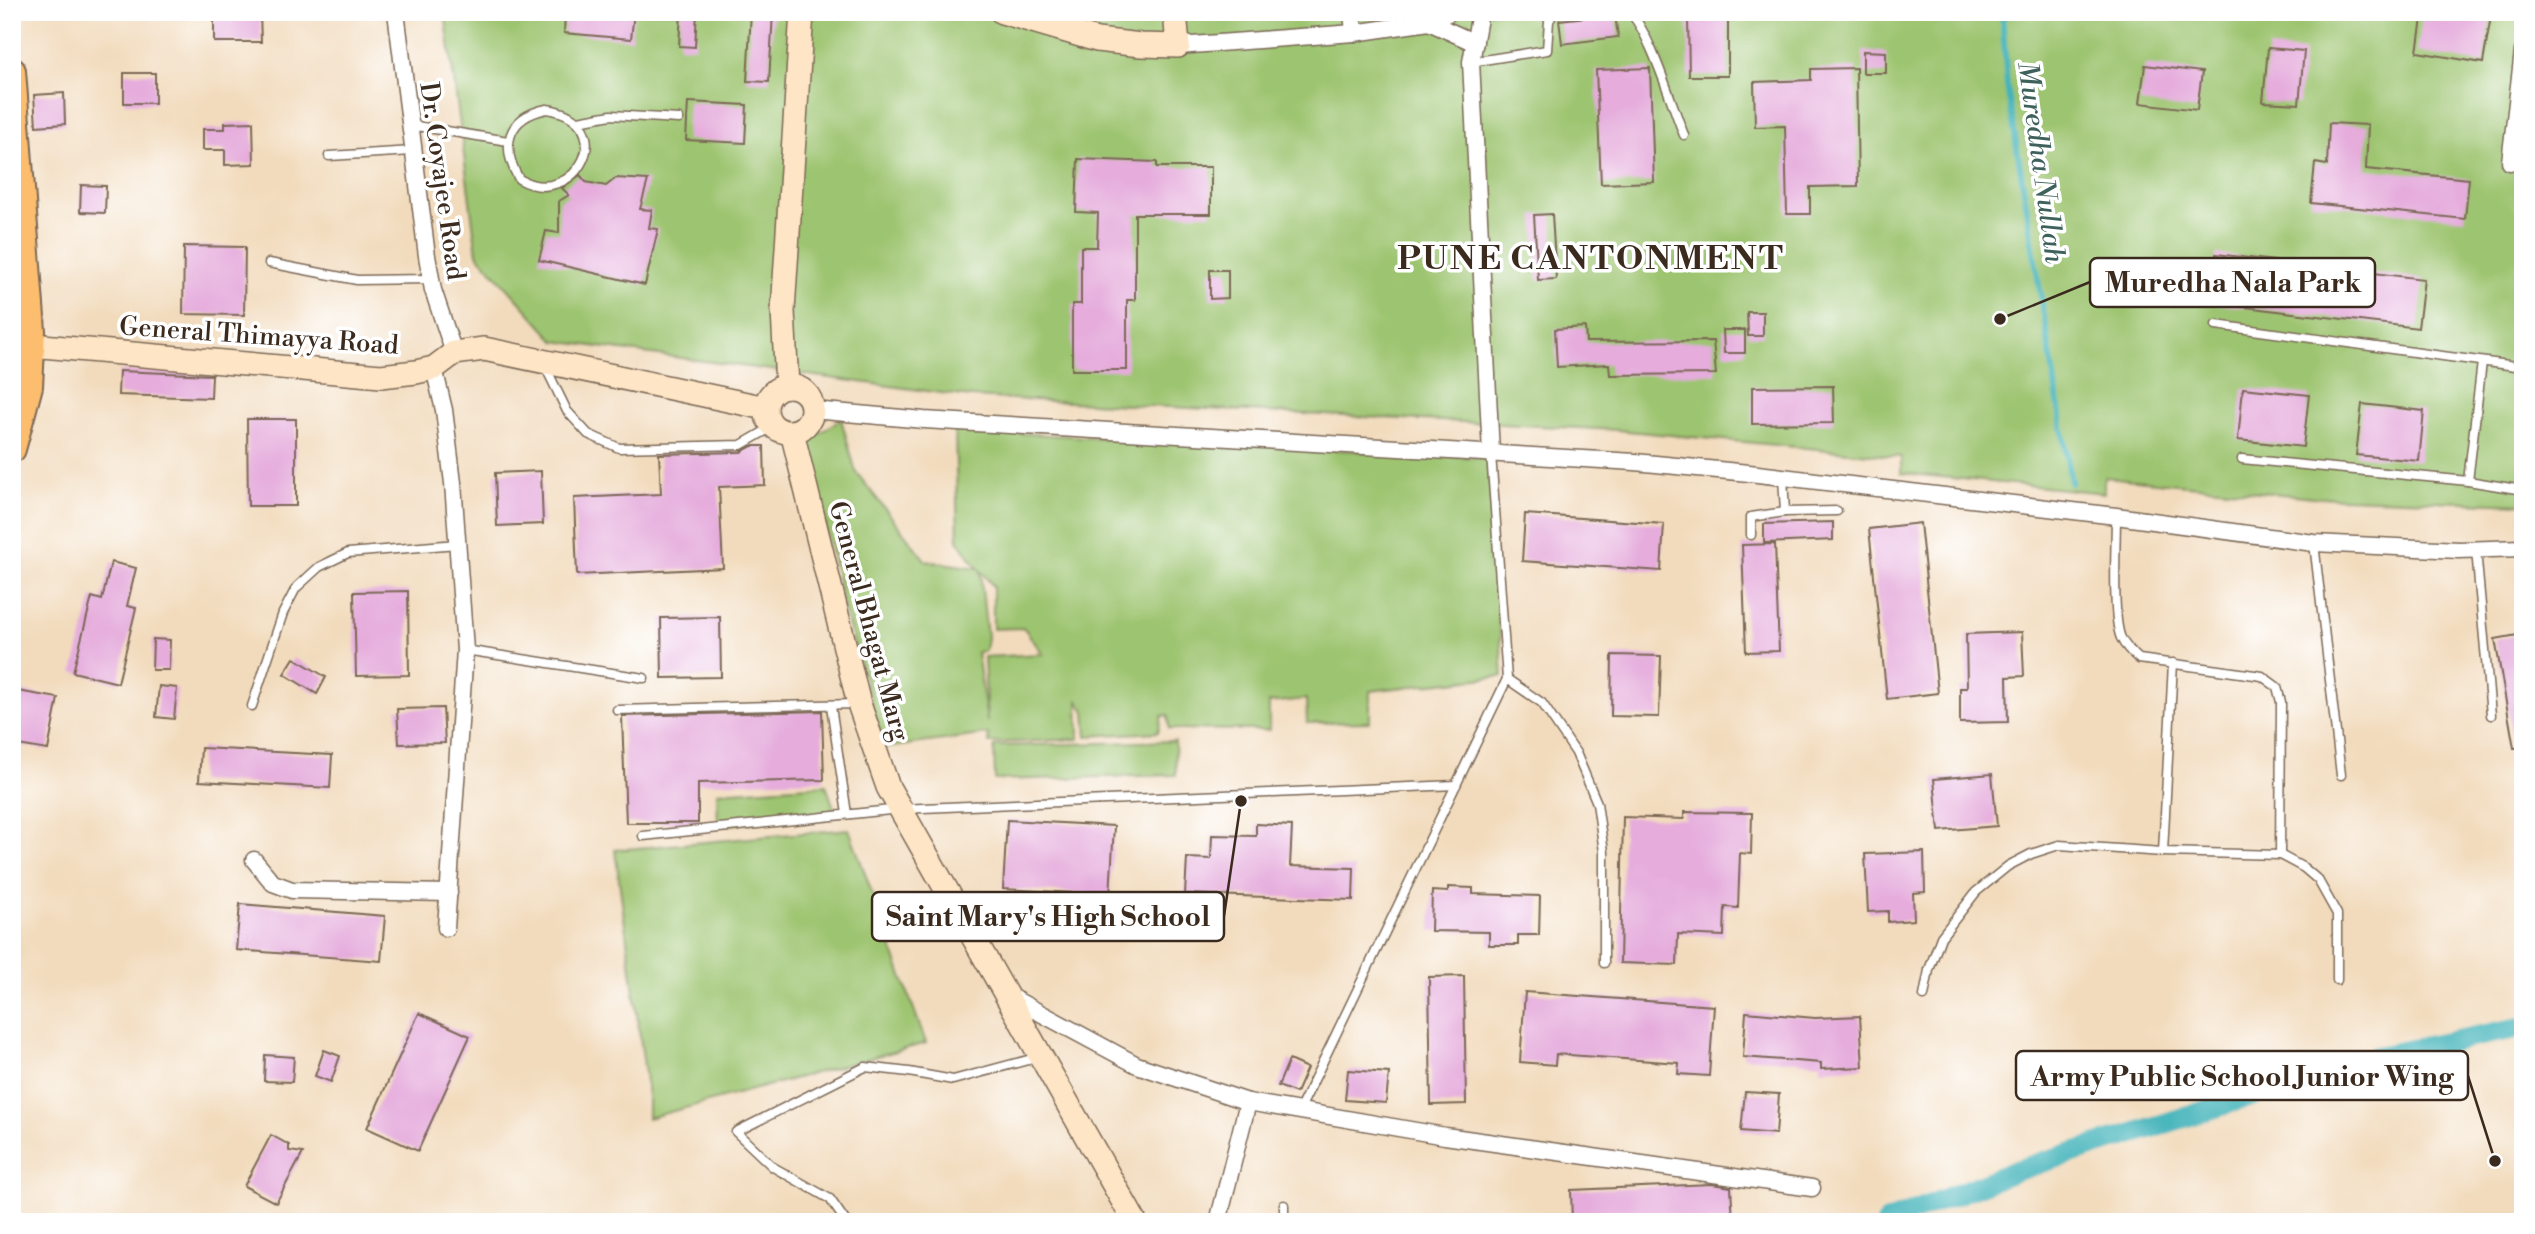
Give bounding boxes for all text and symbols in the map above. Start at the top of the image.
water label: Muredha Nullah [2009,59,2072,266]
street label: Dr. Coyajee Road [412,80,472,282]
district label: PUNE CANTONMENT [1397,239,1785,280]
callout: Muredha Nala Park [2090,258,2375,307]
text: Muredha Nala Park [2105,266,2362,301]
street label: General Thimayya Road [118,310,400,362]
street label: General Bhagat Marg [822,498,917,745]
callout: Saint Mary's High School [872,892,1224,941]
text: Saint Mary's High School [886,900,1210,935]
callout: Army Public School Junior Wing [2016,1051,2468,1100]
text: Army Public School Junior Wing [2029,1060,2455,1095]

